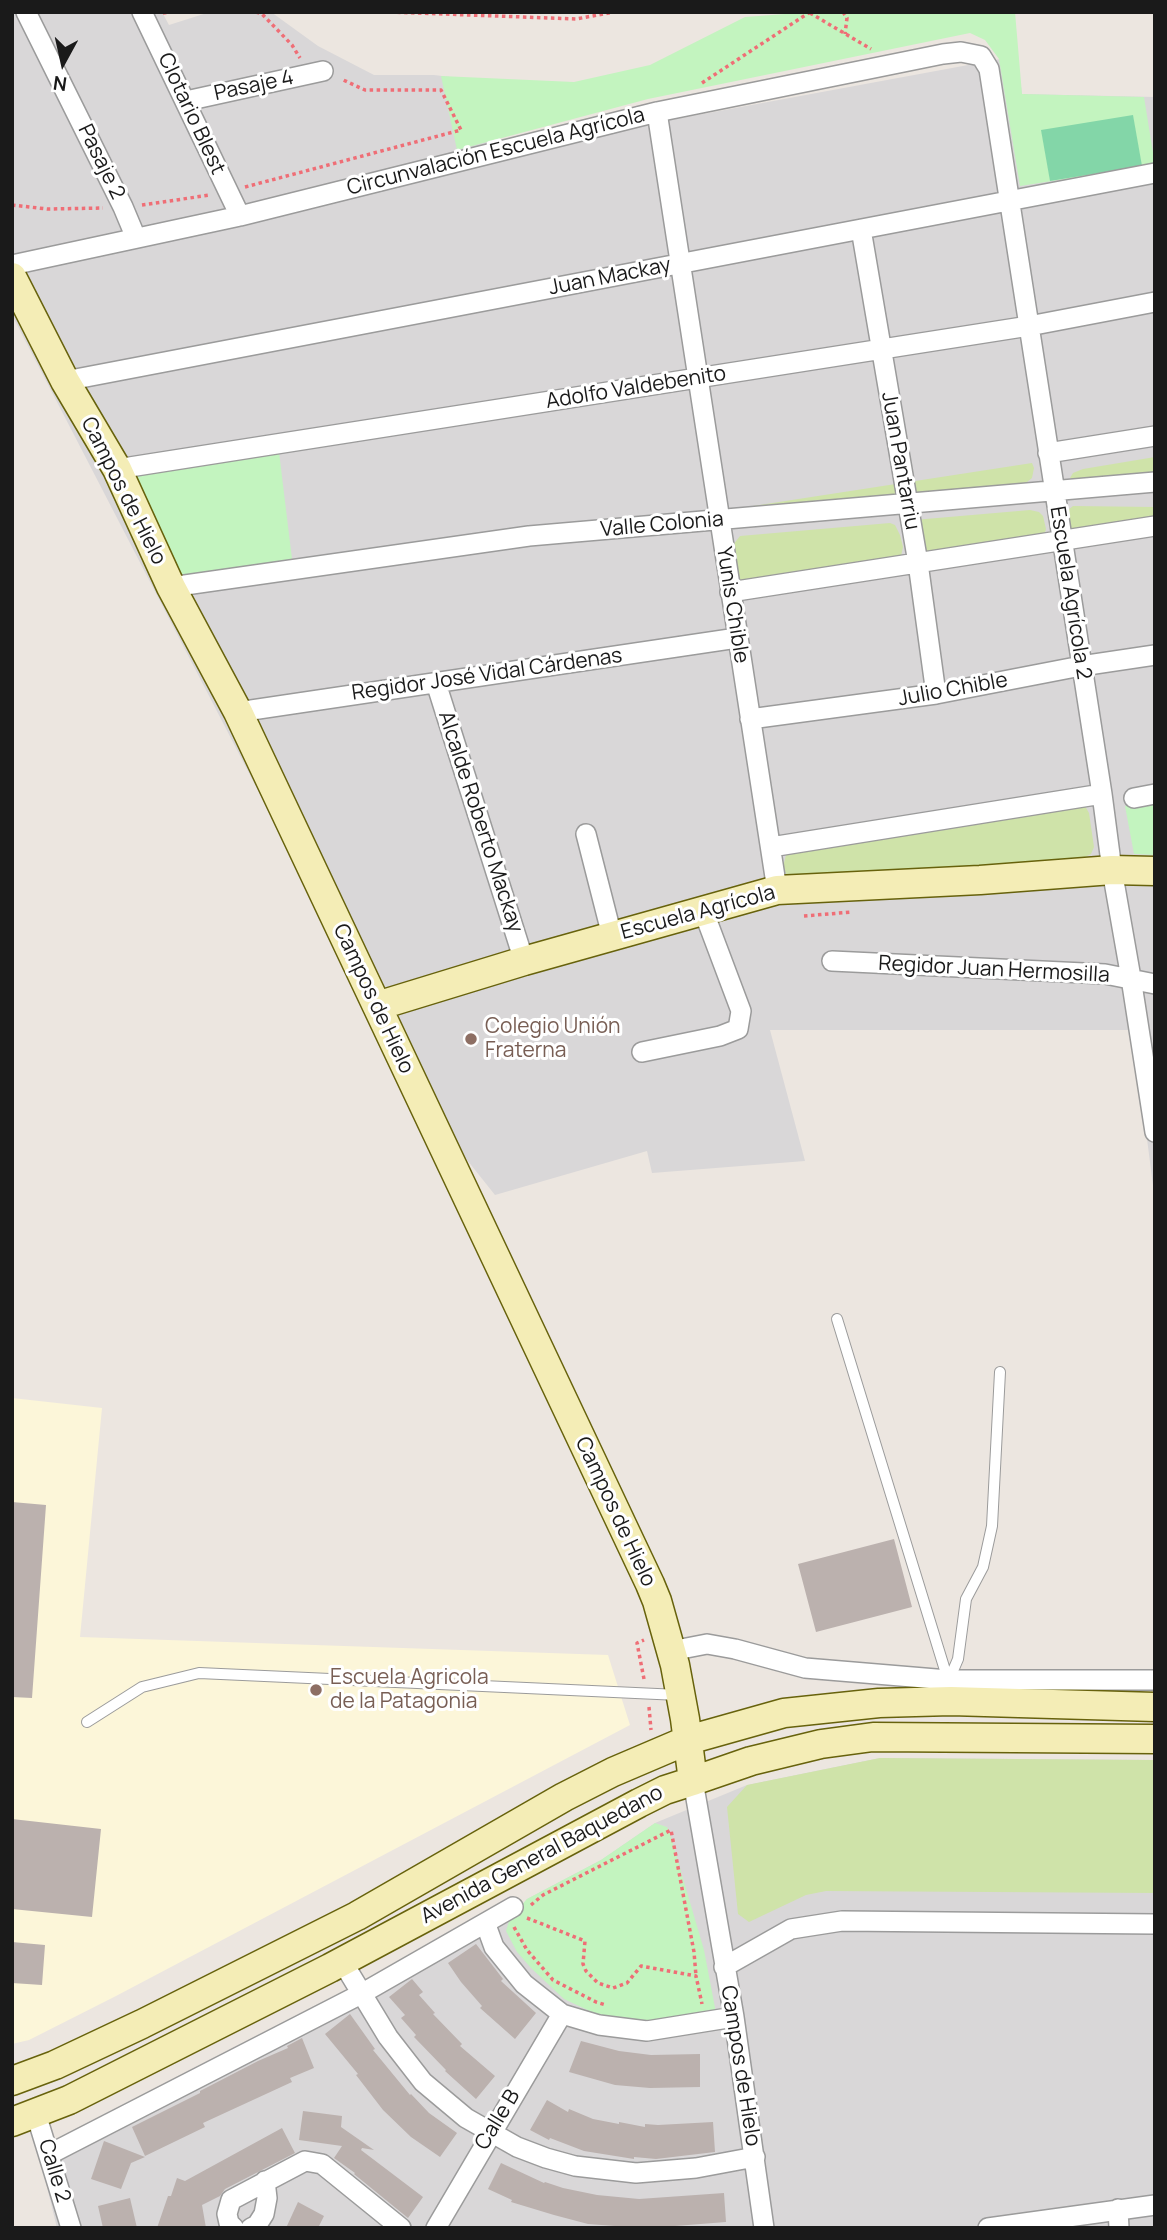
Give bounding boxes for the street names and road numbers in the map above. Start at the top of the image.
street label: Clotario Blest [152,49,230,179]
street label: Pasaje 4 [212,65,296,107]
street label: Circunvalación Escuela Agrícola [344,103,648,201]
street label: Pasaje 2 [72,120,130,204]
street label: Juan Mackay [547,253,673,301]
street label: Adolfo Valdebenito [544,361,728,415]
street label: Juan Pantarriu [875,390,925,532]
street label: Campos de Hielo [75,413,171,569]
street label: Escuela Agrícola 2 [1044,505,1096,681]
street label: Valle Colonia [599,507,725,543]
street label: Yunis Chible [710,545,754,665]
street label: Regidor José Vidal Cárdenas [350,644,624,706]
street label: Julio Chible [896,668,1010,712]
street label: Alcalde Roberto Mackay [432,708,528,936]
street label: Escuela Agrícola [618,880,778,946]
street label: Campos de Hielo [327,920,419,1078]
street label: Regidor Juan Hermosilla [878,951,1110,989]
street label: Campos de Hielo [569,1433,661,1591]
street label: Avenida General Baquedano [417,1780,667,1930]
street label: Campos de Hielo [715,1984,765,2148]
street label: Calle B [470,2085,526,2155]
street label: Calle 2 [32,2136,76,2206]

